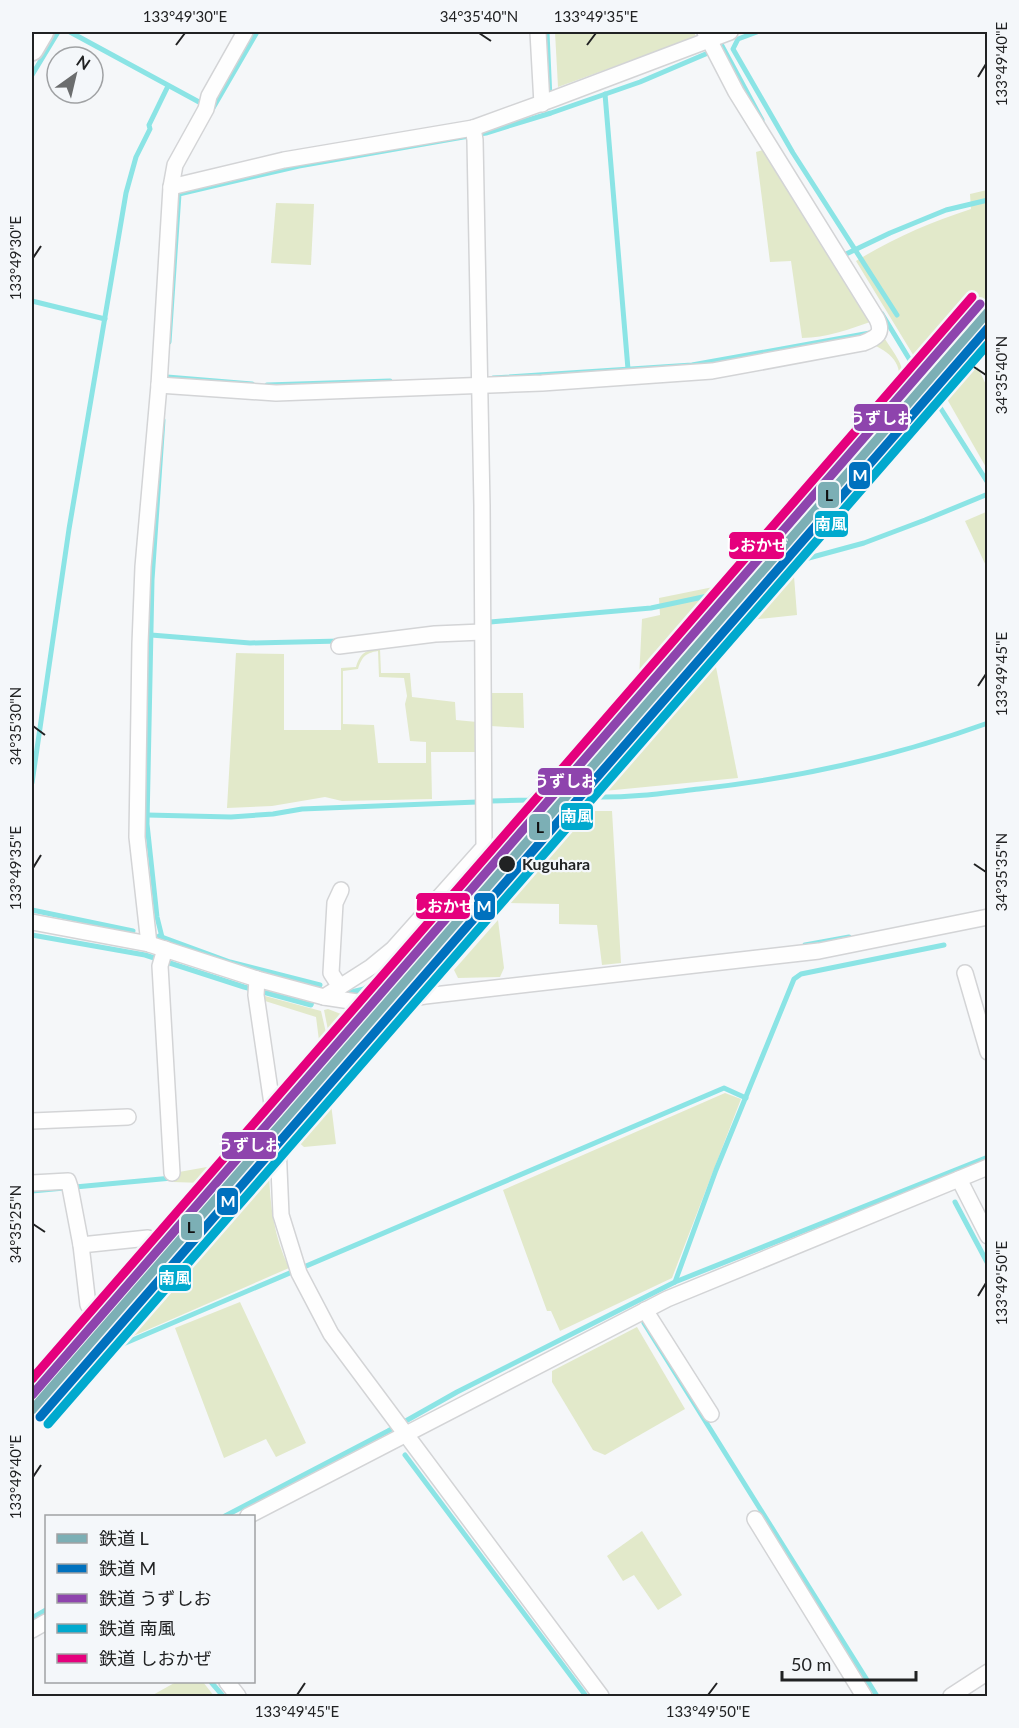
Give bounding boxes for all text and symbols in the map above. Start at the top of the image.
text: 133°49'30"E [143,7,227,25]
text: 34°35'40"N [440,7,518,25]
text: 133°49'35"E [554,7,638,25]
text: 133°49'40"E [992,22,1010,106]
north arrow [45,45,105,105]
text: N [73,51,94,73]
text: 133°49'30"E [6,216,24,300]
text: 34°35'40"N [992,336,1010,414]
line badge: うずしお [853,403,909,432]
text: うずしお [849,408,913,427]
line badge: M [848,461,871,490]
text: M [852,465,868,484]
line badge: L [817,481,840,509]
text: L [825,485,834,504]
line badge: 南風 [814,510,849,538]
text: 南風 [815,514,847,533]
line badge: しおかぜ [728,531,785,560]
text: しおかぜ [724,535,788,554]
text: 133°49'45"E [992,632,1010,716]
text: 34°35'30"N [6,687,24,765]
line badge: うずしお [537,767,593,796]
text: うずしお [533,771,597,790]
line badge: 南風 [560,802,594,831]
text: 南風 [561,806,593,825]
line badge: L [528,813,551,841]
text: L [536,817,545,836]
text: 133°49'35"E [6,826,24,910]
text: 34°35'35"N [992,833,1010,911]
marker: Kuguhara [497,854,517,874]
place label: Kuguhara [522,854,590,873]
line badge: しおかぜ [415,892,471,920]
line badge: M [473,892,496,921]
text: しおかぜ [411,896,475,915]
text: M [476,896,492,915]
line badge: うずしお [221,1131,277,1160]
text: うずしお [217,1135,281,1154]
text: 34°35'25"N [6,1185,24,1263]
line badge: M [216,1187,239,1216]
text: M [220,1191,236,1210]
line badge: L [180,1213,203,1241]
text: L [187,1217,196,1236]
text: 133°49'50"E [992,1241,1010,1325]
line badge: 南風 [158,1264,192,1292]
text: 南風 [159,1268,191,1287]
text: 133°49'40"E [6,1435,24,1519]
legend [45,1515,255,1683]
text: 鉄道 L [99,1527,149,1549]
text: 鉄道 M [99,1557,156,1579]
text: 鉄道 うずしお [99,1587,212,1609]
text: 鉄道 南風 [99,1617,176,1639]
scale bar [782,1644,916,1682]
text: 鉄道 しおかぜ [99,1647,212,1669]
text: 50 m [791,1653,831,1675]
text: 133°49'45"E [255,1702,339,1720]
text: 133°49'50"E [666,1702,750,1720]

